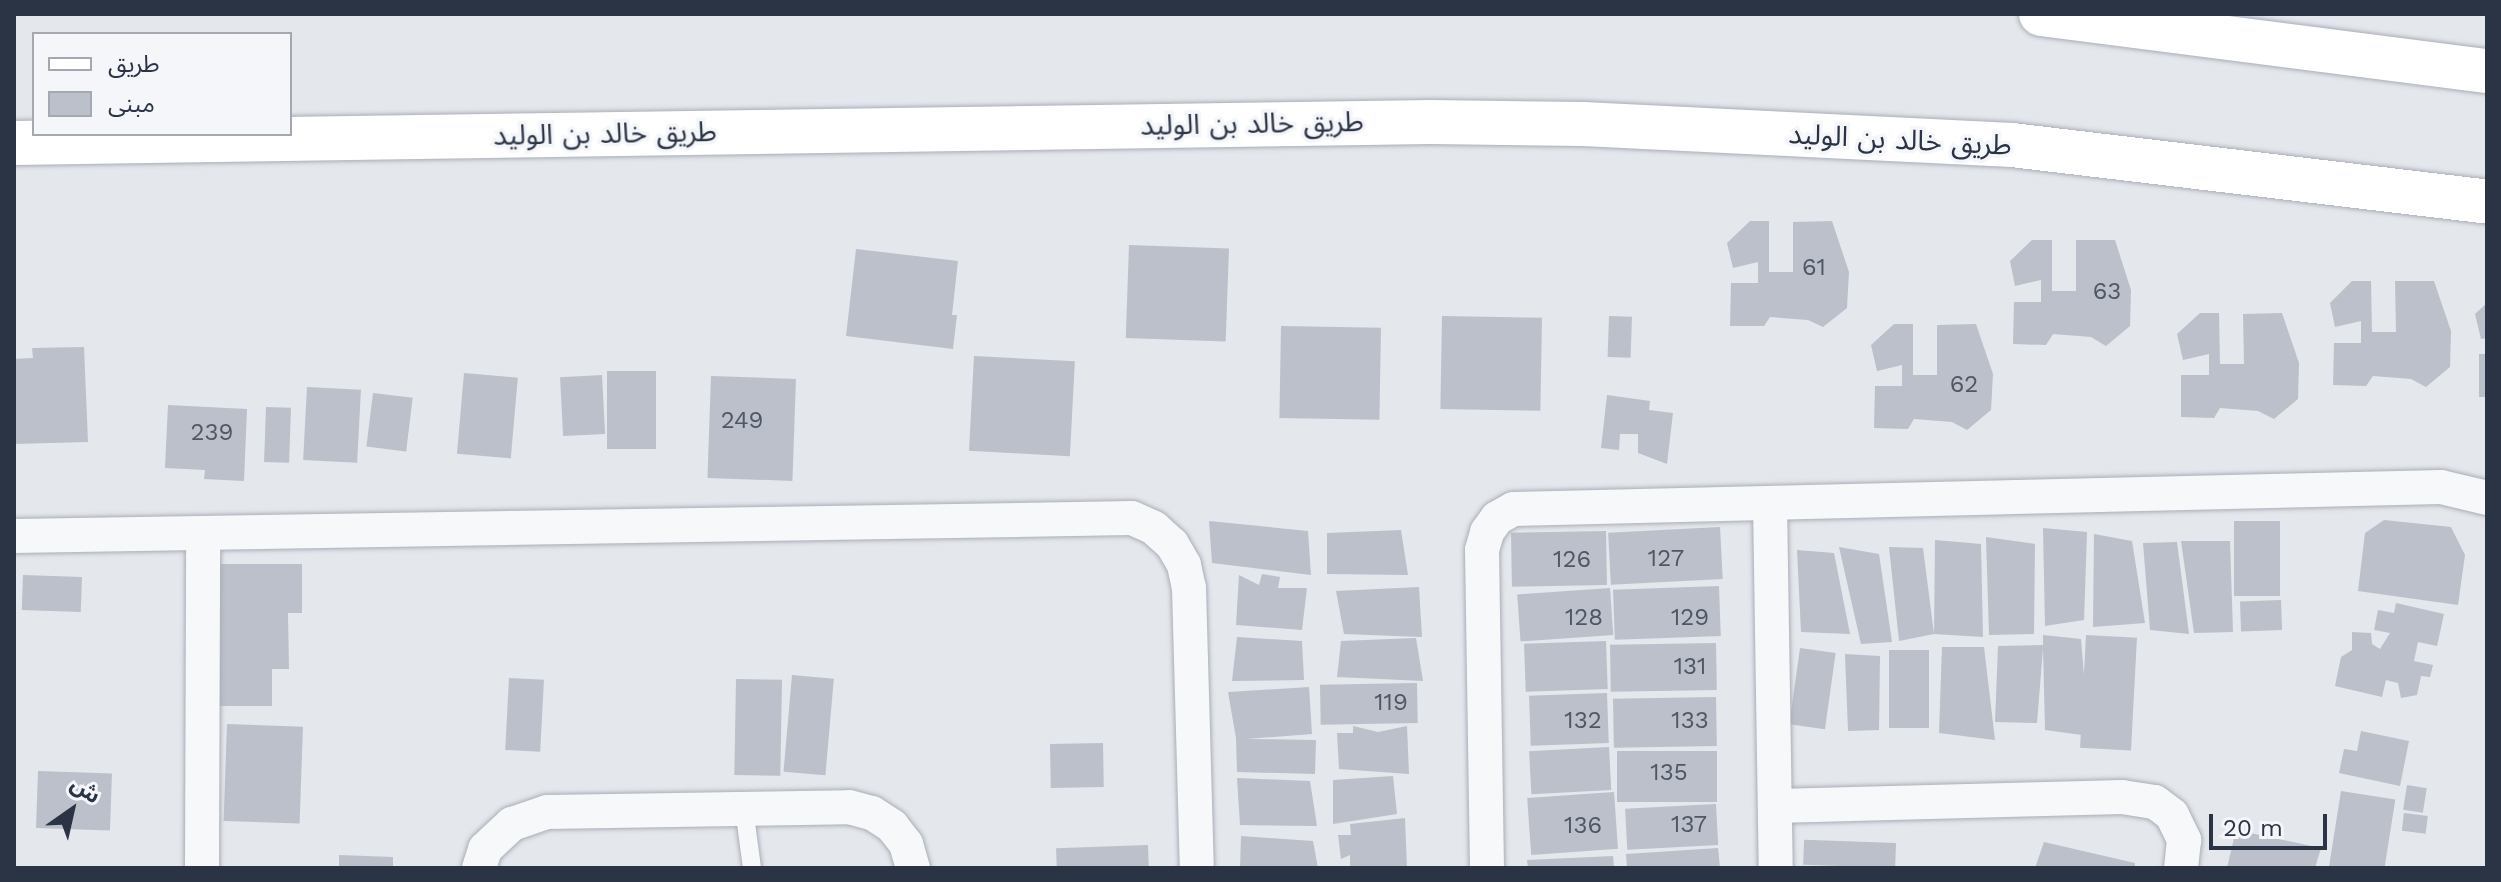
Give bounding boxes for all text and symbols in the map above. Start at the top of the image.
legend [32,32,292,136]
text: طريق [108,50,160,78]
text: مبنى [108,90,155,118]
street label: طريق خالد بن الوليد [1140,105,1364,143]
street label: طريق خالد بن الوليد [493,115,717,153]
street label: طريق خالد بن الوليد [1788,117,2012,163]
house number: 61 [1802,254,1826,282]
house number: 63 [2093,278,2121,306]
house number: 62 [1950,371,1978,399]
house number: 249 [721,407,763,435]
house number: 239 [191,419,233,447]
house number: 127 [1648,545,1684,573]
house number: 126 [1553,546,1591,574]
house number: 128 [1565,604,1603,632]
house number: 129 [1671,604,1709,632]
house number: 131 [1674,653,1706,681]
house number: 119 [1374,689,1408,717]
house number: 132 [1564,707,1602,735]
house number: 133 [1671,707,1709,735]
house number: 135 [1650,759,1688,787]
north arrow [32,770,112,850]
text: ش [66,771,105,808]
scale bar [2213,798,2331,848]
house number: 137 [1671,811,1707,839]
house number: 136 [1564,812,1602,840]
text: 20 m [2223,814,2283,842]

